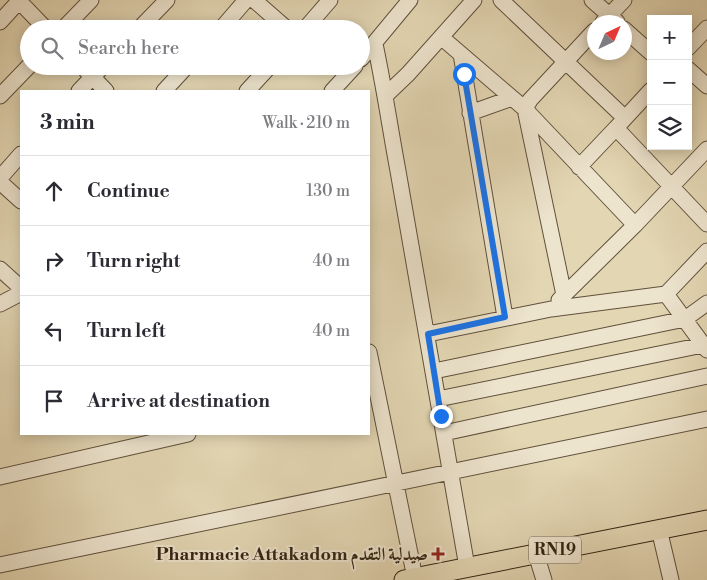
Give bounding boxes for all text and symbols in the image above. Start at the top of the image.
north arrow [587,15,632,60]
map controls [647,15,692,150]
button: + [647,15,692,60]
search box [20,20,370,75]
icon: search [38,34,66,62]
text: Search here [78,36,179,60]
button: − [647,60,692,105]
route start [453,63,476,86]
button: layers [647,105,692,150]
text: 3 min [40,110,95,136]
text: Walk · 210 m [262,113,350,133]
icon: ahead [40,177,68,205]
text: Continue [87,179,170,203]
text: 130 m [306,181,350,201]
icon: right [40,247,68,275]
text: Turn right [87,249,180,273]
text: 40 m [313,251,350,271]
icon: left [40,317,68,345]
text: Turn left [87,319,166,343]
text: 40 m [313,321,350,341]
icon: arrive [40,387,68,415]
text: Arrive at destination [87,389,270,413]
route end [430,405,453,428]
road number: RN19 [529,536,581,564]
place label: Pharmacie Attakadom صيدلية التقدم [156,543,428,570]
marker: Pharmacie Attakadom صيدلية التقدم [432,548,444,560]

